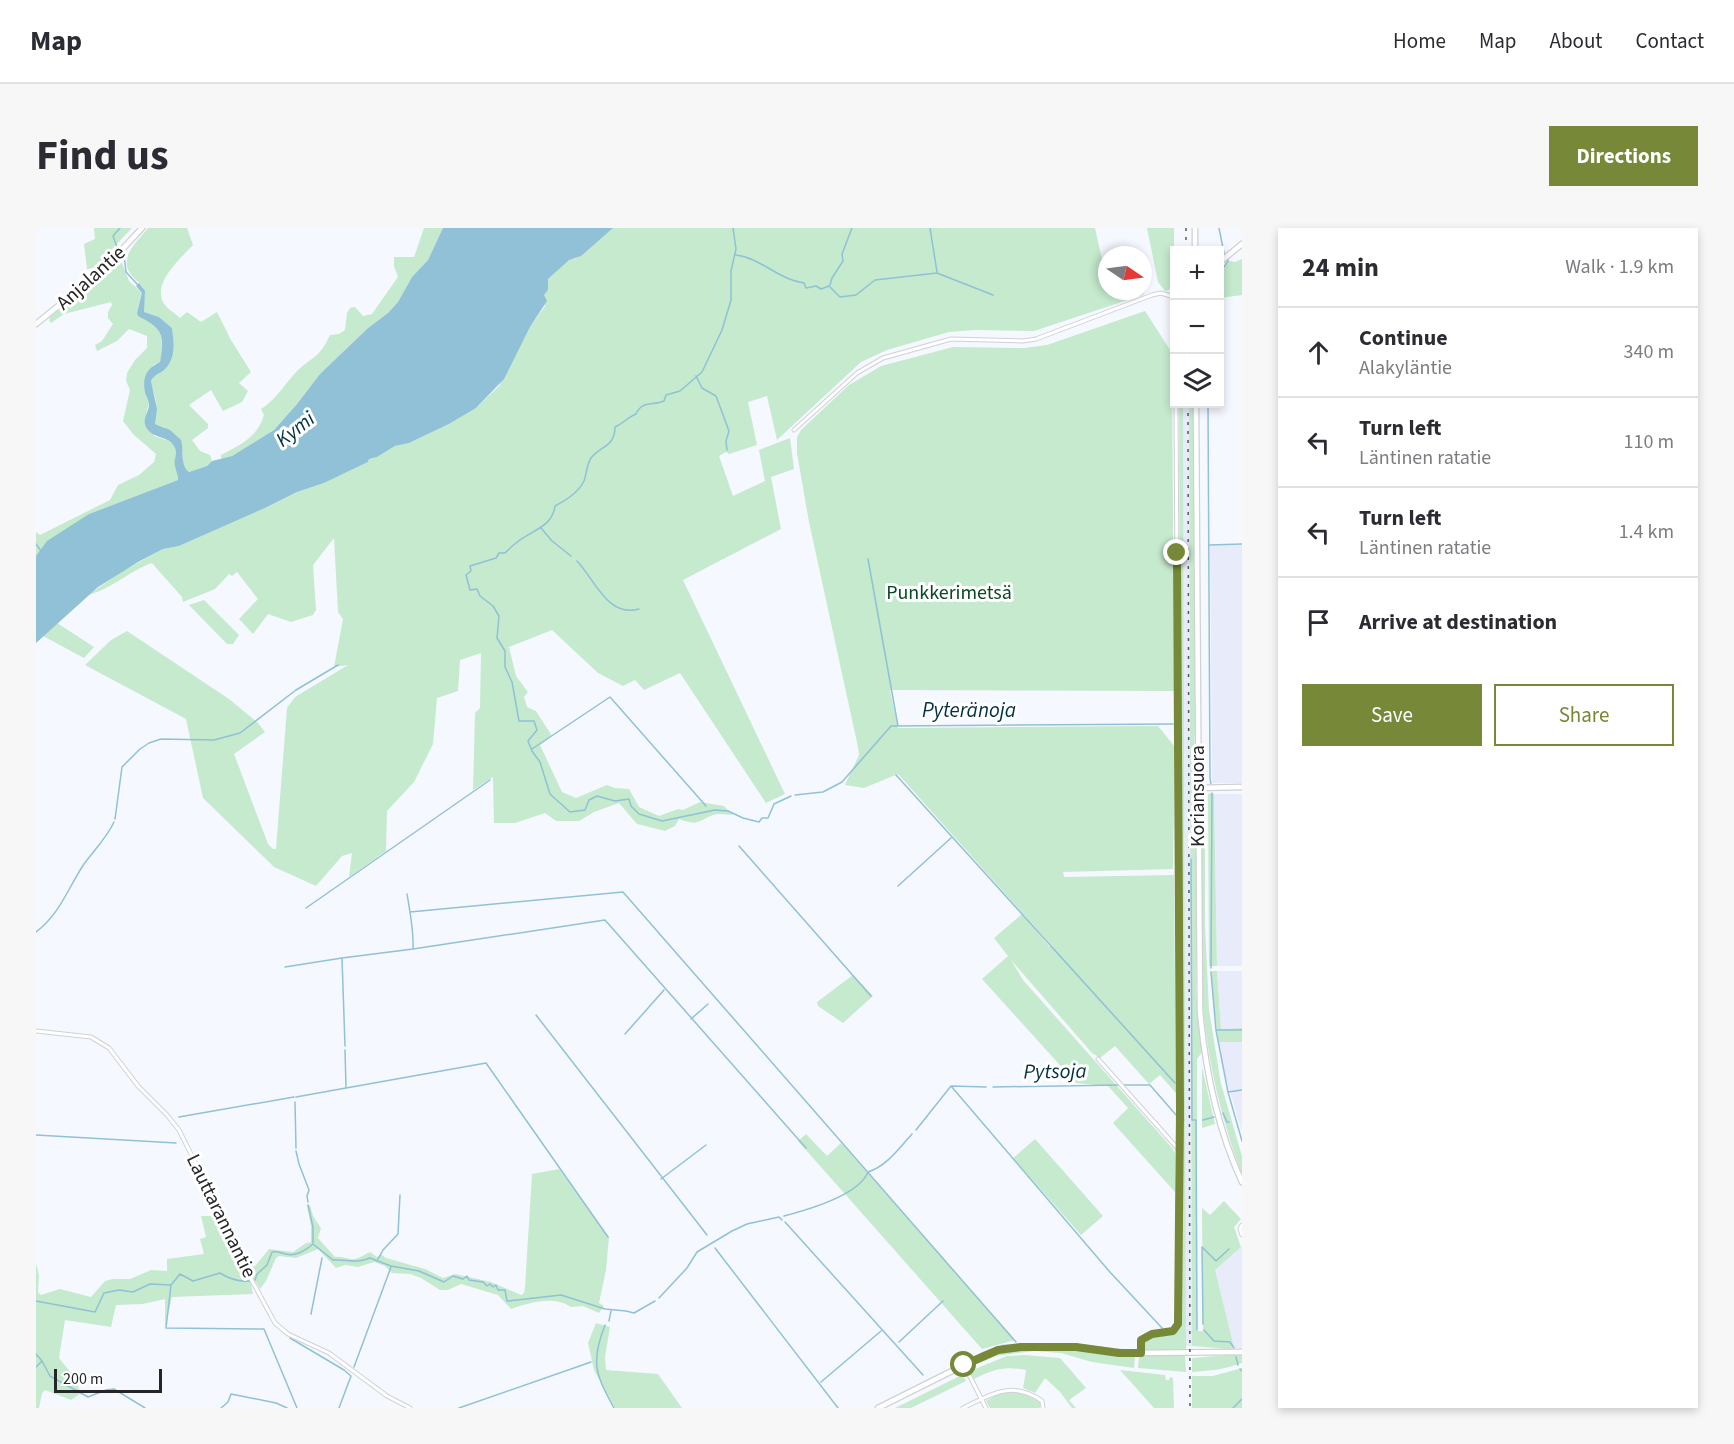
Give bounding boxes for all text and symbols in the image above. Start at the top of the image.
text: Map [30,21,82,61]
text: Home [1393,26,1446,56]
text: Map [1479,26,1517,56]
text: About [1550,26,1602,56]
text: Contact [1635,26,1704,56]
text: Find us [36,126,169,186]
button: Directions [1549,126,1698,186]
street label: Anjalantie [50,239,132,317]
north arrow [1098,246,1152,300]
map controls [1170,246,1224,408]
button: + [1170,246,1224,300]
text: 24 min [1302,249,1379,286]
text: Walk · 1.9 km [1565,253,1674,281]
button: − [1170,300,1224,354]
text: Continue [1359,322,1448,354]
icon: ahead [1302,336,1335,369]
text: 340 m [1624,338,1674,366]
button: layers [1170,354,1224,408]
text: Alakyläntie [1359,354,1452,382]
water label: Kymi [269,403,322,454]
text: Turn left [1359,412,1441,444]
icon: left [1302,426,1335,459]
text: 110 m [1624,428,1674,456]
text: Läntinen ratatie [1359,444,1491,472]
text: Turn left [1359,502,1441,534]
icon: left [1302,516,1335,549]
text: 1.4 km [1619,518,1674,546]
text: Läntinen ratatie [1359,534,1491,562]
route end [1163,539,1189,565]
park label: Punkkerimetsä [886,579,1012,607]
icon: arrive [1302,606,1335,639]
text: Arrive at destination [1359,606,1557,638]
button: Save [1302,684,1482,746]
button: Share [1494,684,1674,746]
water label: Pyteränoja [922,695,1016,725]
street label: Koriansuora [1184,745,1212,847]
water label: Pytsoja [1023,1055,1087,1087]
street label: Lauttarannantie [179,1149,263,1283]
route start [950,1351,976,1377]
scale bar [54,1366,162,1394]
text: 200 m [63,1368,103,1390]

